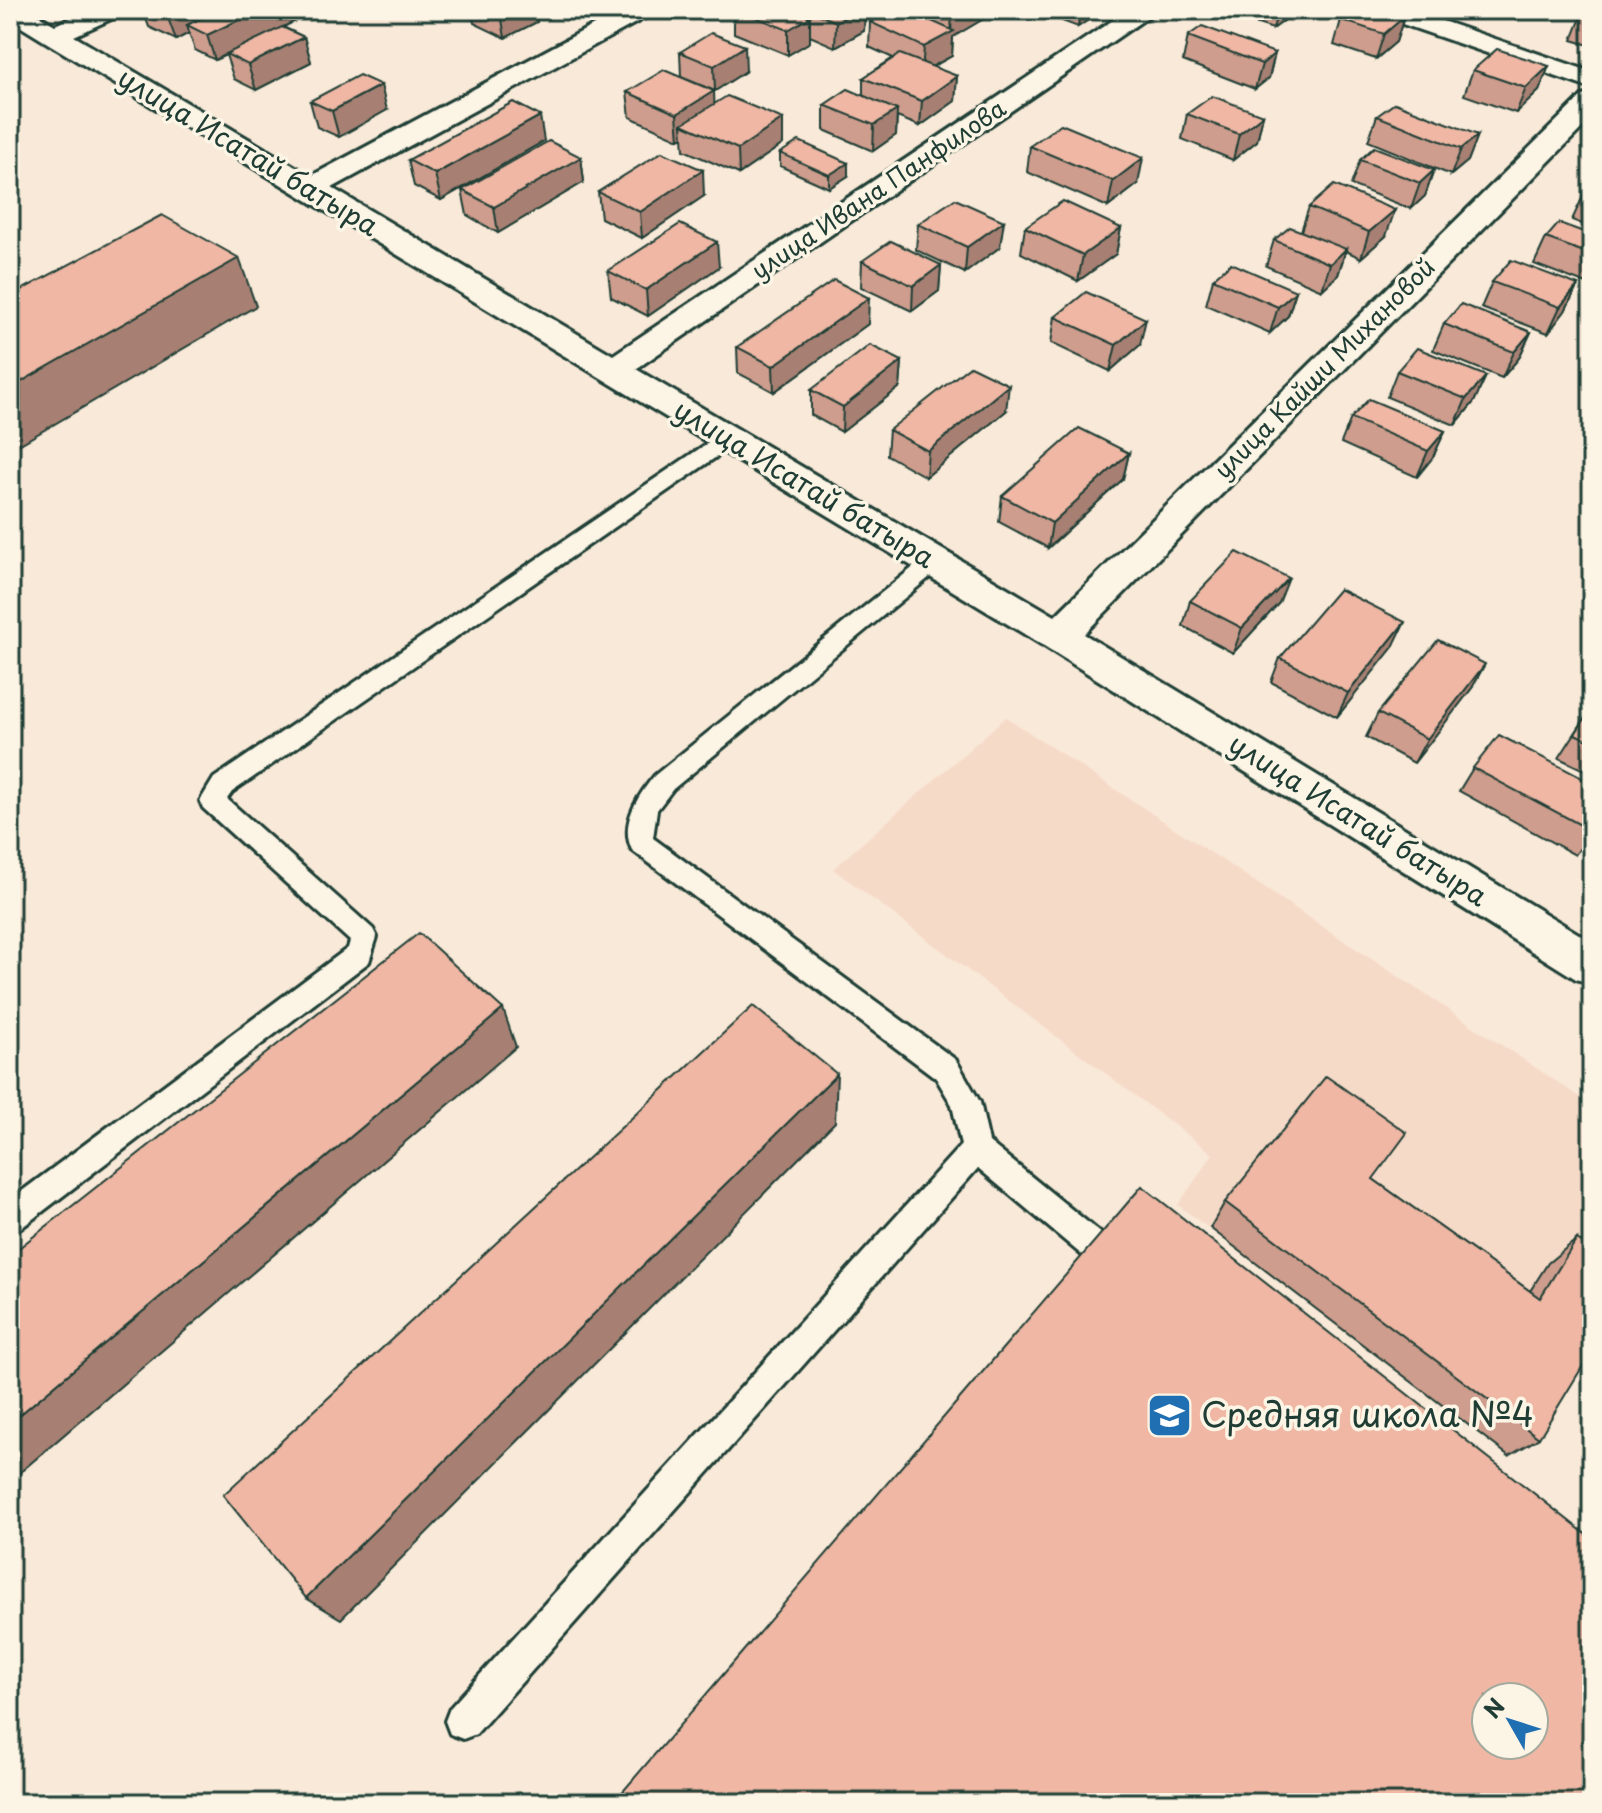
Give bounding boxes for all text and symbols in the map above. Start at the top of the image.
street label: улица Исатай батыра [110,56,388,246]
street label: улица Ивана Панфилова [743,89,1012,287]
street label: улица Кайши Михановой [1205,249,1442,486]
street label: улица Исатай батыра [666,388,944,578]
street label: улица Исатай батыра [1221,722,1497,916]
place label: Средняя школа №4 [1201,1387,1534,1439]
school or university icon: Средняя школа №4 [1146,1391,1194,1439]
north arrow [1470,1681,1550,1761]
text: N [1475,1690,1512,1725]

